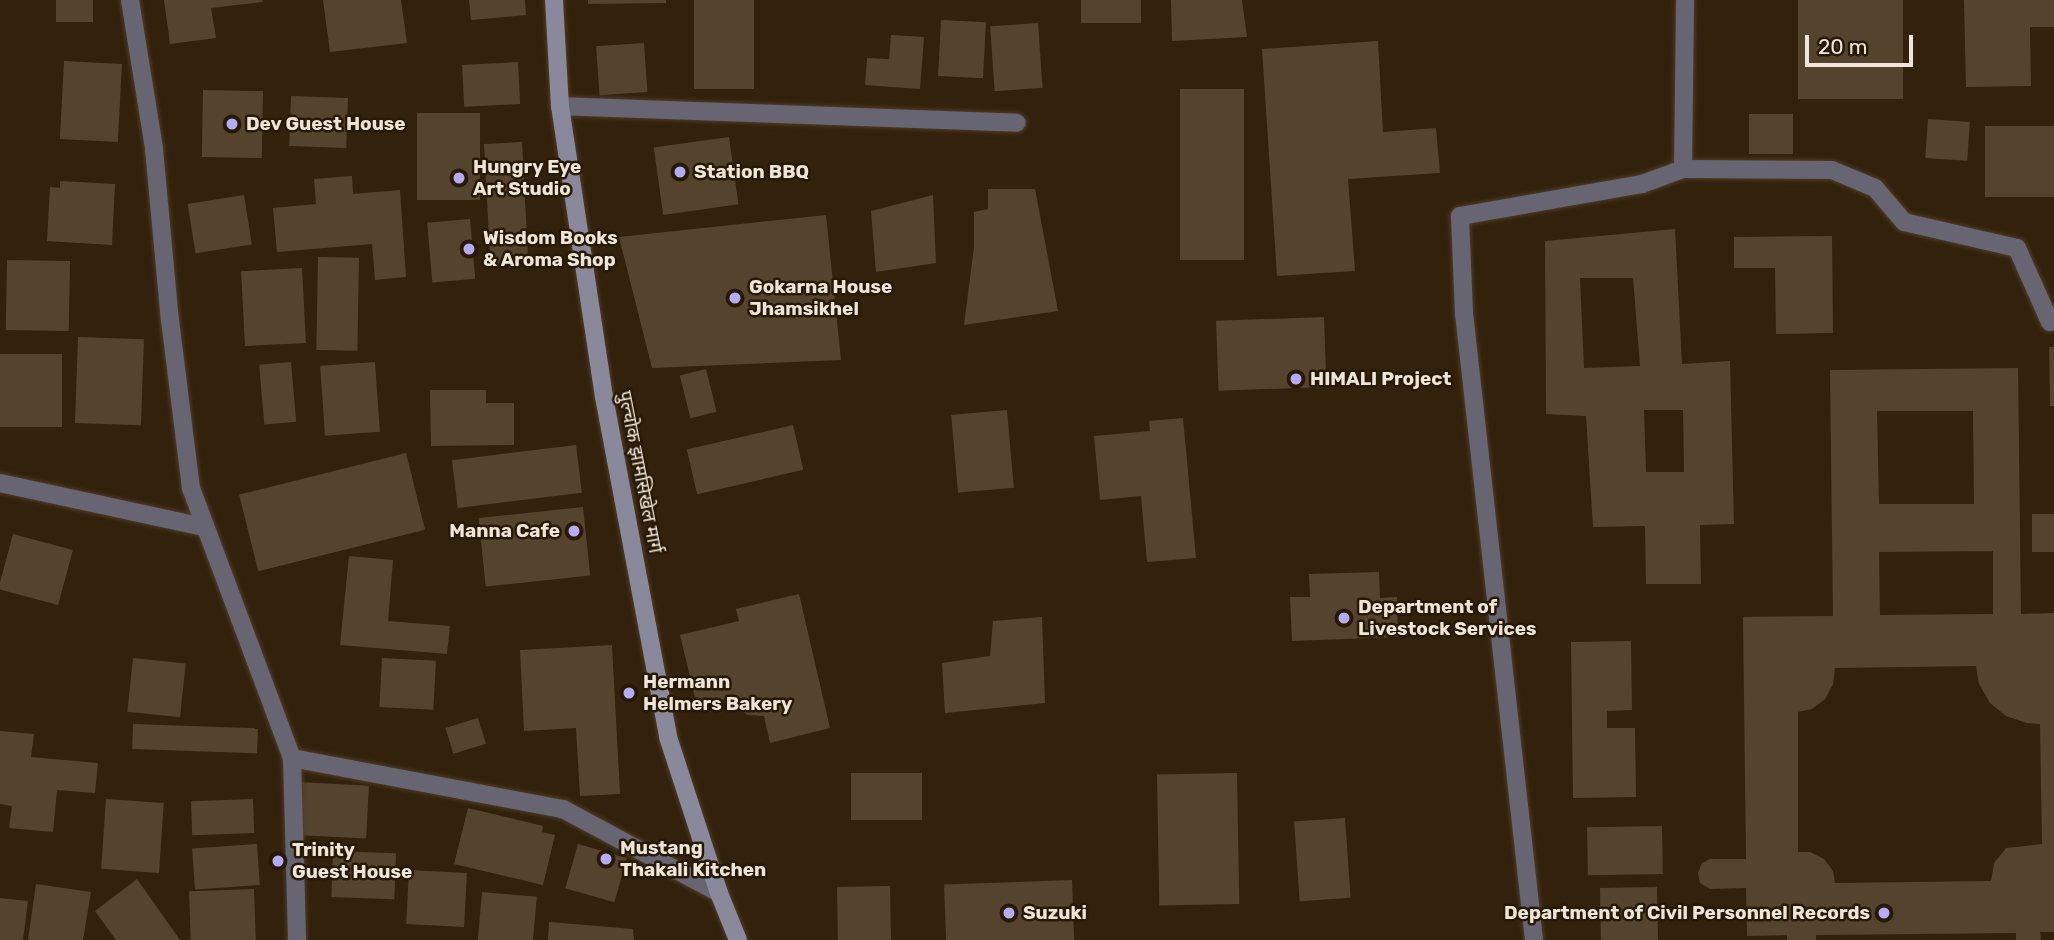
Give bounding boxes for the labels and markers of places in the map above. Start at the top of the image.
place label: Dev Guest House [246,113,406,135]
marker: Dev Guest House [224,116,240,132]
place label: Hungry Eye Art Studio [473,156,582,200]
place label: Station BBQ [694,161,809,183]
marker: Station BBQ [672,164,688,180]
marker: Hungry Eye Art Studio [451,170,467,186]
place label: Wisdom Books & Aroma Shop [483,227,618,271]
marker: Wisdom Books & Aroma Shop [461,241,477,257]
place label: Gokarna House Jhamsikhel [749,276,892,320]
marker: Gokarna House Jhamsikhel [727,290,743,306]
place label: HIMALI Project [1310,368,1451,390]
marker: HIMALI Project [1288,371,1304,387]
place label: Manna Cafe [449,520,560,542]
marker: Manna Cafe [566,523,582,539]
place label: Department of Livestock Services [1358,596,1537,640]
marker: Department of Livestock Services [1336,610,1352,626]
place label: Hermann Helmers Bakery [643,671,792,715]
marker: Hermann Helmers Bakery [621,685,637,701]
place label: Mustang Thakali Kitchen [620,837,766,881]
place label: Trinity Guest House [292,839,412,883]
marker: Mustang Thakali Kitchen [598,851,614,867]
marker: Trinity Guest House [270,853,286,869]
place label: Suzuki [1023,902,1087,924]
place label: Department of Civil Personnel Records [1504,902,1870,924]
marker: Suzuki [1001,905,1017,921]
marker: Department of Civil Personnel Records [1876,905,1892,921]

